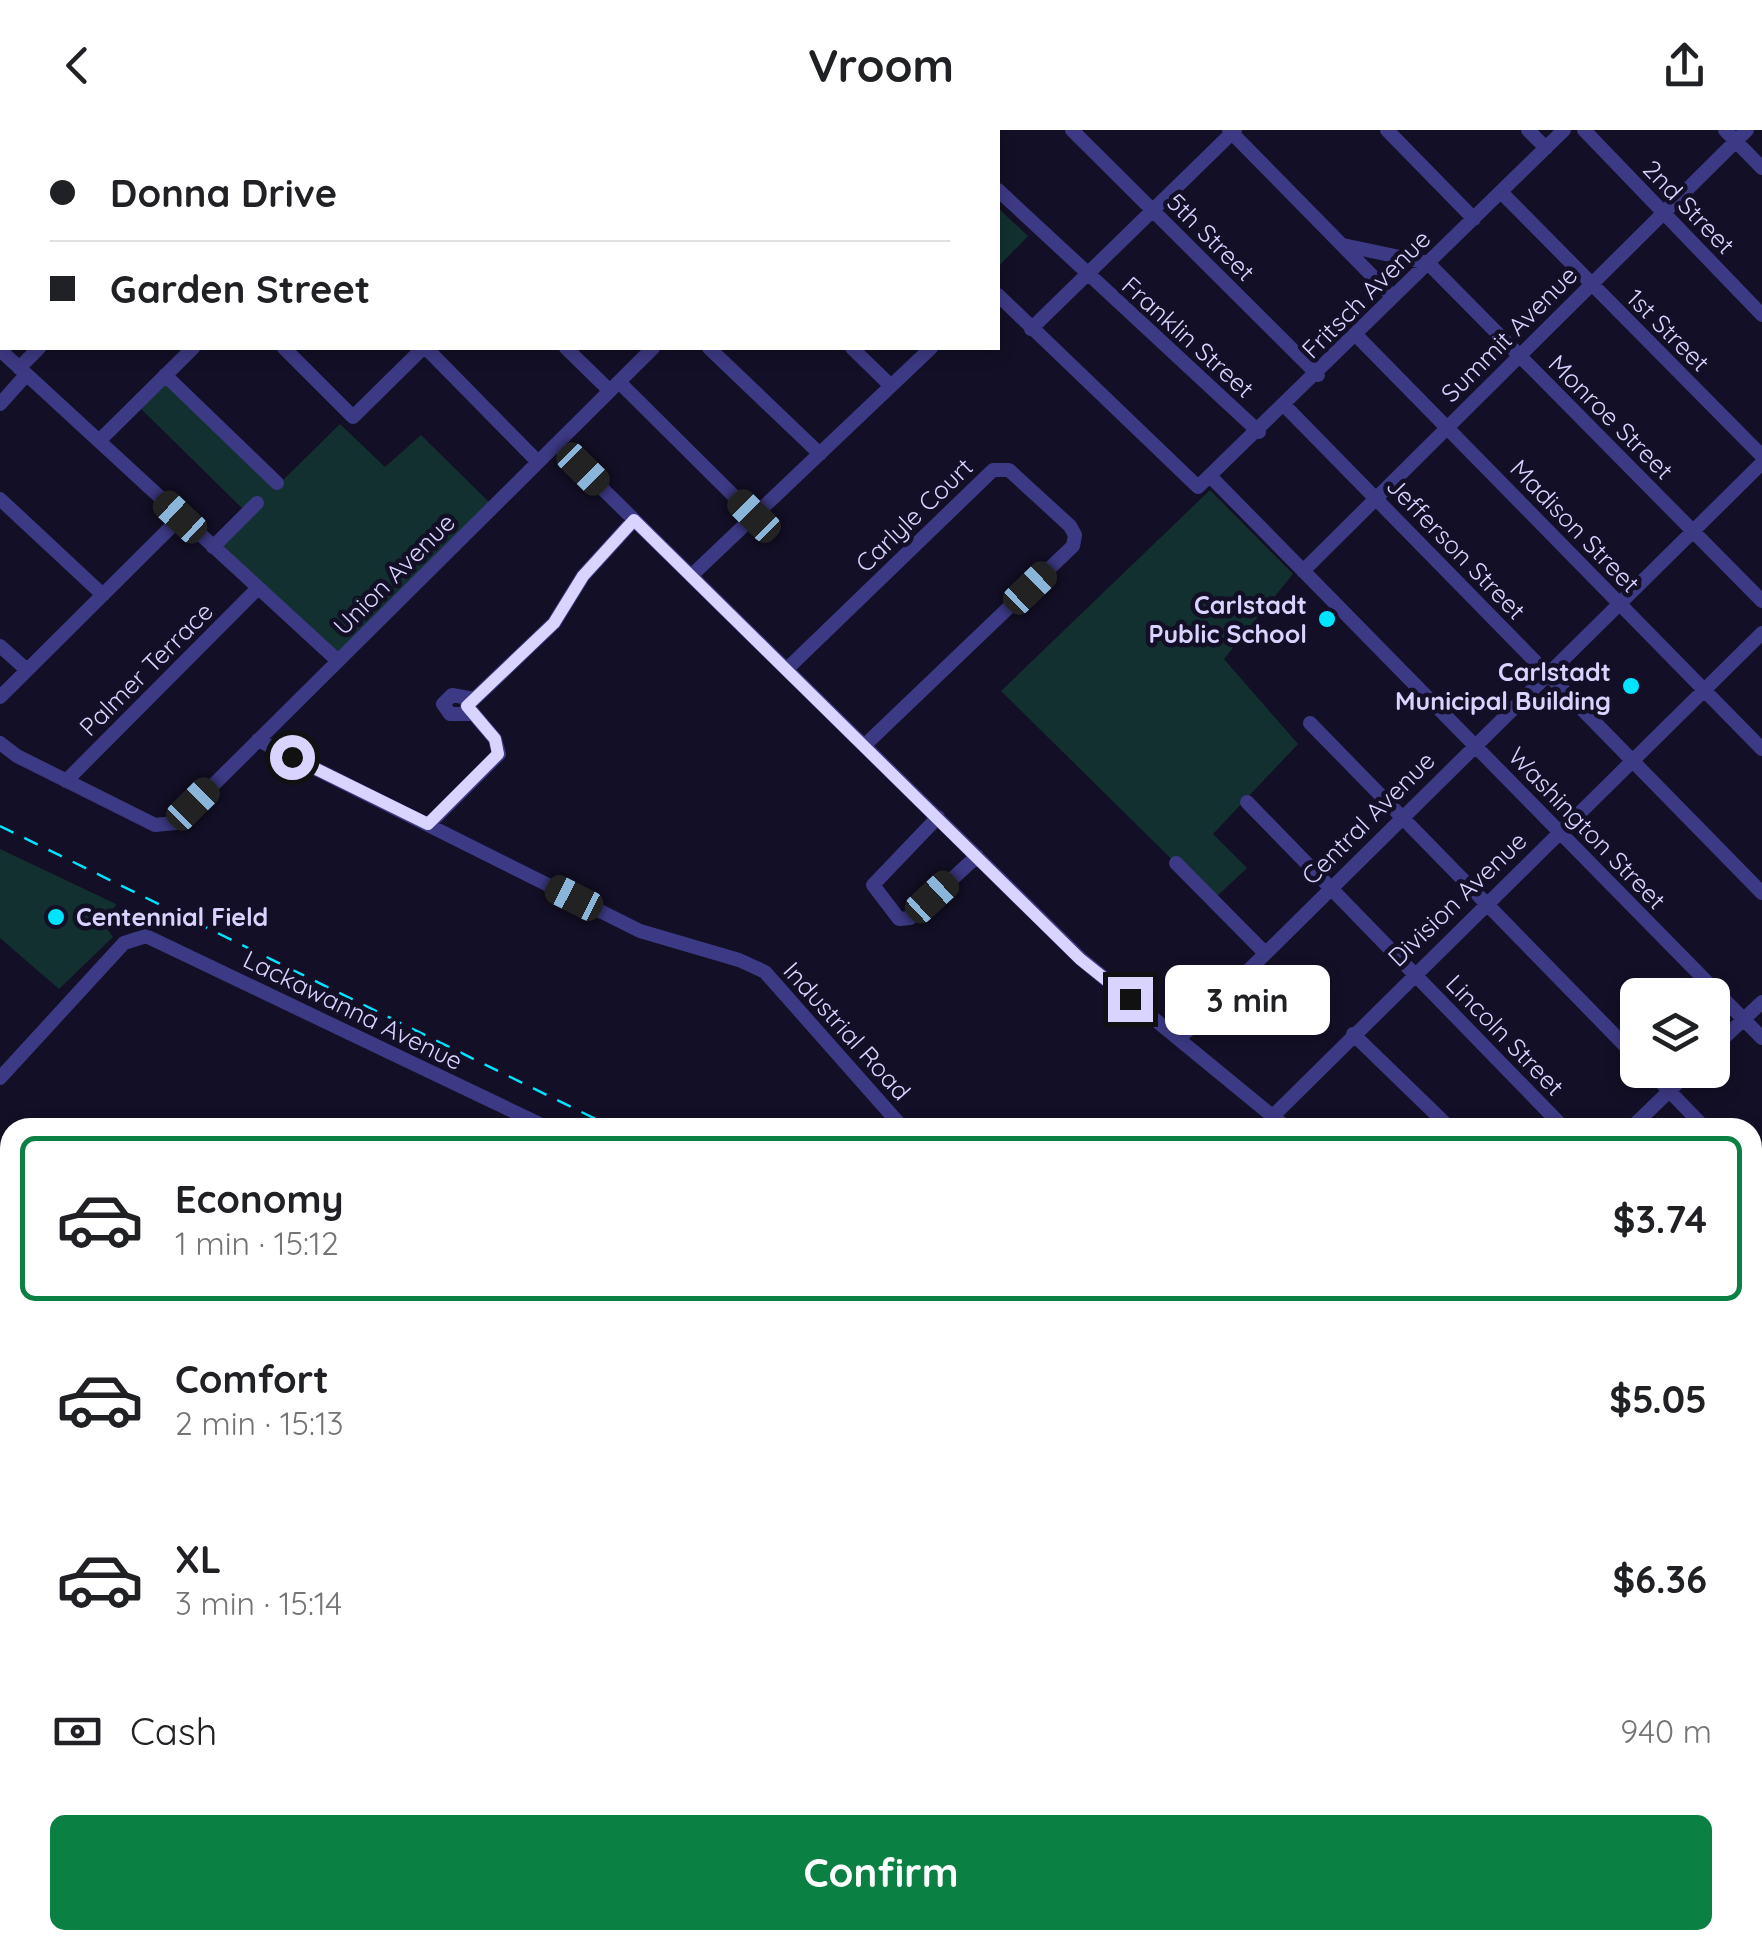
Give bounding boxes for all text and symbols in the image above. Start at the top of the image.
text: Vroom [808,37,954,93]
icon: back [50,38,105,93]
icon: share [1657,38,1712,93]
street label: 2nd Street [1637,153,1742,260]
text: Donna Drive [110,169,337,217]
street label: 5th Street [1161,186,1262,287]
street label: Fritsch Avenue [1295,223,1436,364]
street label: Summit Avenue [1434,259,1583,408]
text: Garden Street [110,265,370,313]
street label: Franklin Street [1116,269,1261,404]
street label: 1st Street [1620,282,1716,378]
street label: Monroe Street [1543,348,1680,485]
car [551,437,615,501]
street label: Carlyle Court [849,451,979,578]
street label: Madison Street [1504,453,1647,599]
street label: Jefferson Street [1380,470,1532,626]
car [722,484,786,548]
car [148,486,212,548]
street label: Union Avenue [326,506,461,641]
car [998,556,1062,620]
place label: Carlstadt Public School [1148,589,1307,649]
street label: Palmer Terrace [72,595,219,742]
marker: Carlstadt Public School [1316,608,1338,630]
place label: Carlstadt Municipal Building [1395,656,1611,716]
marker: Carlstadt Municipal Building [1620,675,1642,697]
route start [270,735,315,780]
street label: Washington Street [1502,740,1673,915]
street label: Central Avenue [1294,744,1441,891]
car [161,772,225,836]
street label: Division Avenue [1381,825,1532,973]
car [900,866,964,928]
car [540,871,608,925]
place label: Centennial Field [76,901,268,932]
marker: Centennial Field [45,906,67,928]
street label: Lackawanna Avenue [239,943,468,1076]
street label: Industrial Road [777,955,918,1106]
callout: 3 min [1165,964,1330,1034]
street label: Lincoln Street [1440,968,1571,1102]
route end [1108,977,1153,1022]
map controls [1620,978,1730,1088]
button: layers [1620,978,1730,1088]
text: 3 min [1206,980,1289,1020]
icon: car [55,1174,145,1264]
text: Economy [175,1175,344,1223]
text: $3.74 [1613,1195,1707,1243]
text: 1 min · 15:12 [175,1223,339,1263]
icon: car [55,1354,145,1444]
text: Comfort [175,1355,329,1403]
text: $5.05 [1609,1375,1707,1423]
text: 2 min · 15:13 [175,1403,344,1443]
icon: car [55,1534,145,1624]
text: XL [175,1535,221,1583]
text: $6.36 [1612,1555,1707,1603]
text: 3 min · 15:14 [175,1583,342,1623]
icon: cash [50,1704,105,1759]
text: Cash [130,1707,217,1755]
text: 940 m [1620,1711,1712,1751]
button: Confirm [50,1815,1712,1930]

